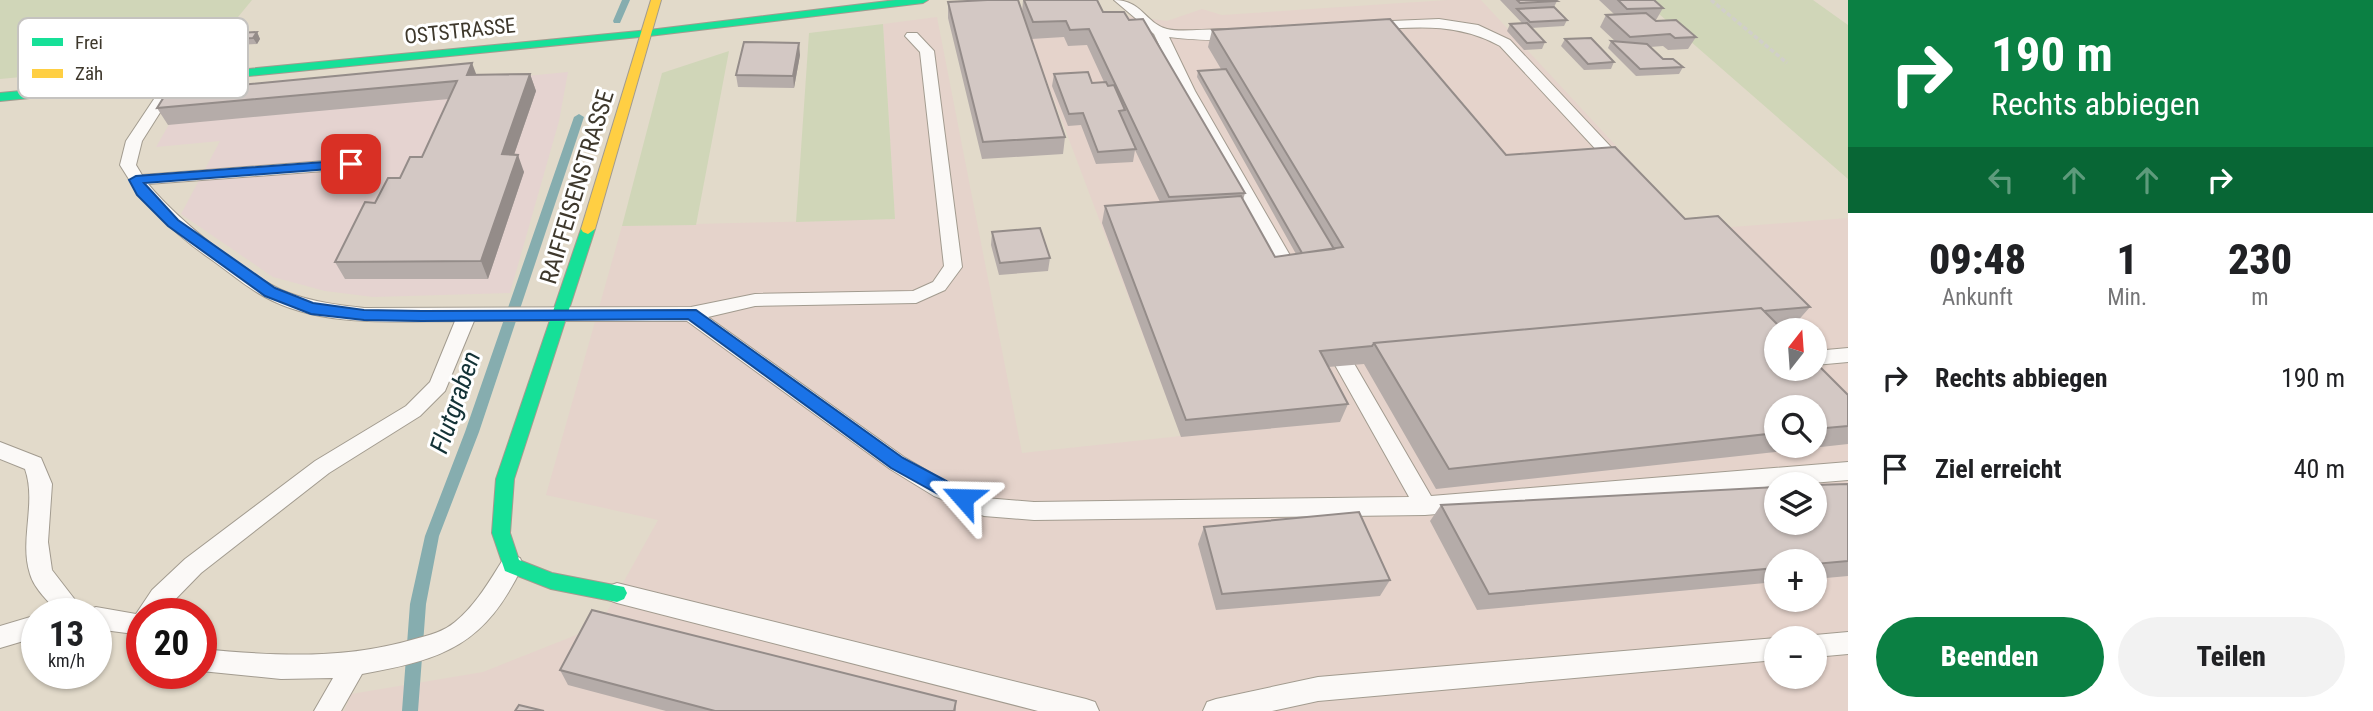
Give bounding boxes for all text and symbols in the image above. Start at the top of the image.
street label: OSTSTRASSE [403,13,517,49]
legend [18,18,248,98]
text: 190 m [1991,26,2113,83]
icon: right [1876,28,1967,119]
text: Frei [75,31,103,54]
text: Zäh [75,62,103,85]
text: Rechts abbiegen [1991,85,2200,123]
street label: RAIFFEISENSTRASSE [534,87,620,287]
pin [321,134,381,194]
icon: arrive [332,145,370,183]
icon: left [1982,161,2020,199]
icon: ahead [2055,161,2093,199]
icon: ahead [2128,161,2166,199]
icon: right [2201,161,2239,199]
text: 09:48 [1929,235,2026,284]
text: 1 [2116,235,2138,284]
text: 230 [2228,235,2292,284]
text: Ankunft [1942,284,2013,311]
text: Min. [2107,284,2147,311]
text: m [2251,284,2269,311]
north arrow [1764,318,1827,382]
map controls [1764,318,1827,689]
water label: Flutgraben [424,347,486,457]
icon: right [1876,359,1914,397]
text: Rechts abbiegen [1935,363,2108,393]
text: 190 m [2281,363,2345,393]
button: search [1764,395,1827,458]
icon: arrive [1876,450,1914,488]
text: Ziel erreicht [1935,454,2061,484]
text: 40 m [2294,454,2345,484]
position arrow [926,461,1000,535]
button: layers [1764,472,1827,535]
button: + [1764,549,1827,612]
speed limit sign: 20 [126,598,217,689]
text: 13 [49,614,84,655]
button: Beenden [1876,617,2104,697]
button: Teilen [2118,617,2345,697]
button: − [1764,626,1827,689]
text: km/h [48,650,85,671]

